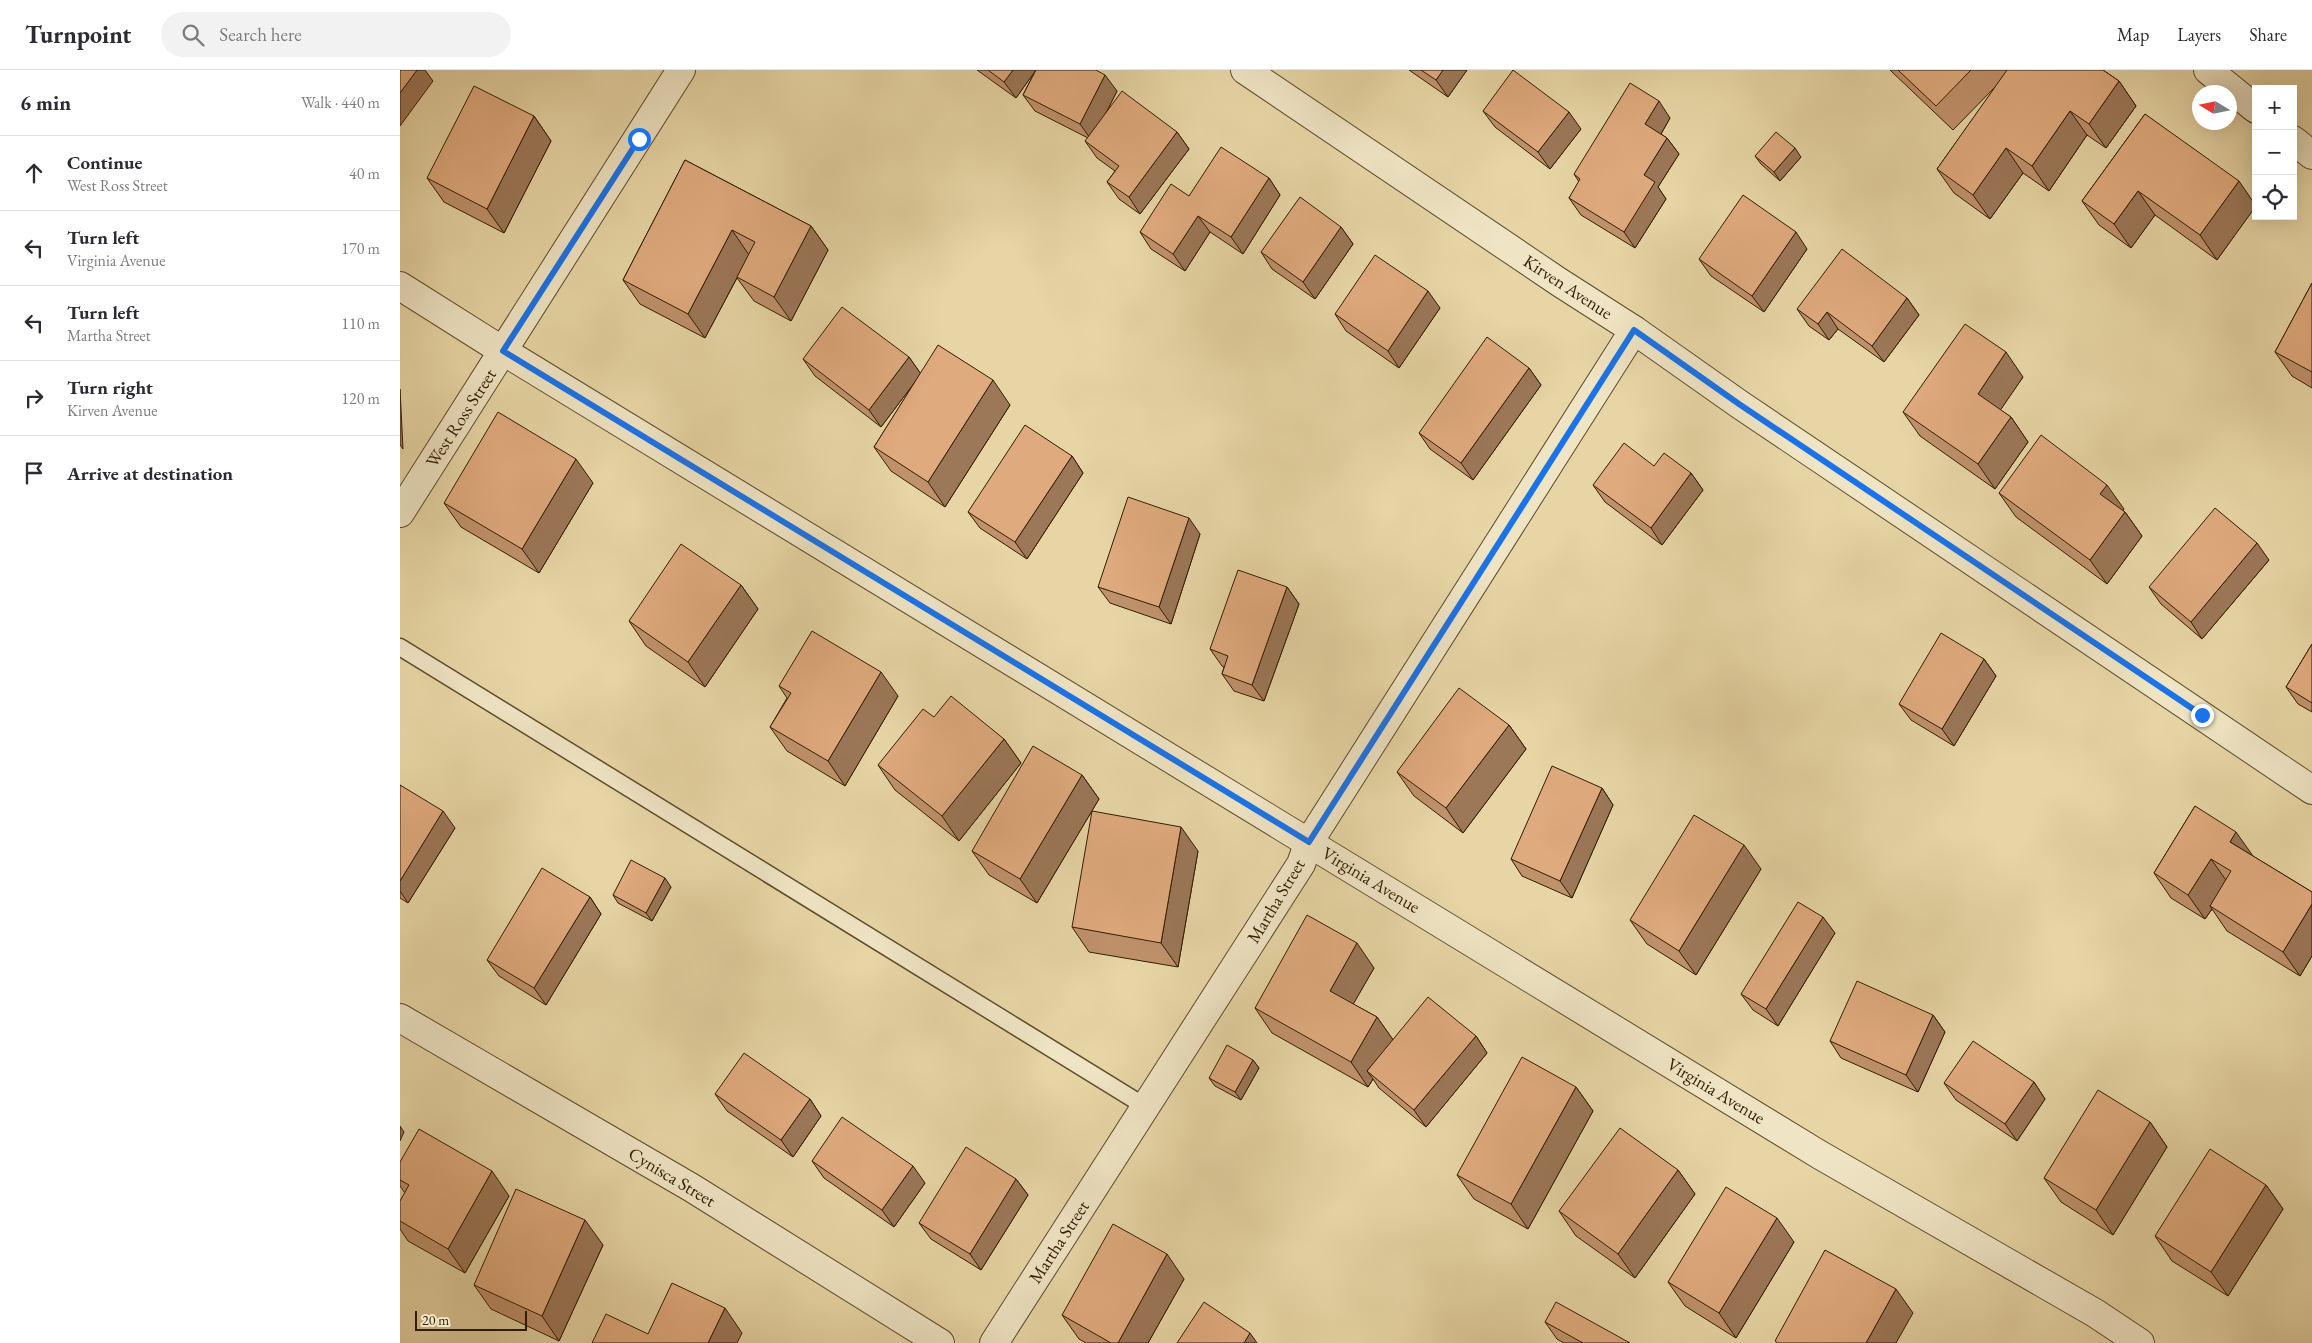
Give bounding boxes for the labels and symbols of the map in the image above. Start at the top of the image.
north arrow [2192,85,2237,130]
route start [628,128,651,151]
street label: Kirven Avenue [1519,249,1617,324]
street label: West Ross Street [420,364,501,472]
route end [2191,704,2214,727]
street label: Virginia Avenue [1318,841,1425,918]
street label: Martha Street [1241,854,1310,947]
street label: Virginia Avenue [1663,1052,1770,1129]
street label: Cynisca Street [624,1142,720,1212]
street label: Martha Street [1023,1196,1094,1288]
scale bar [415,1308,528,1331]

